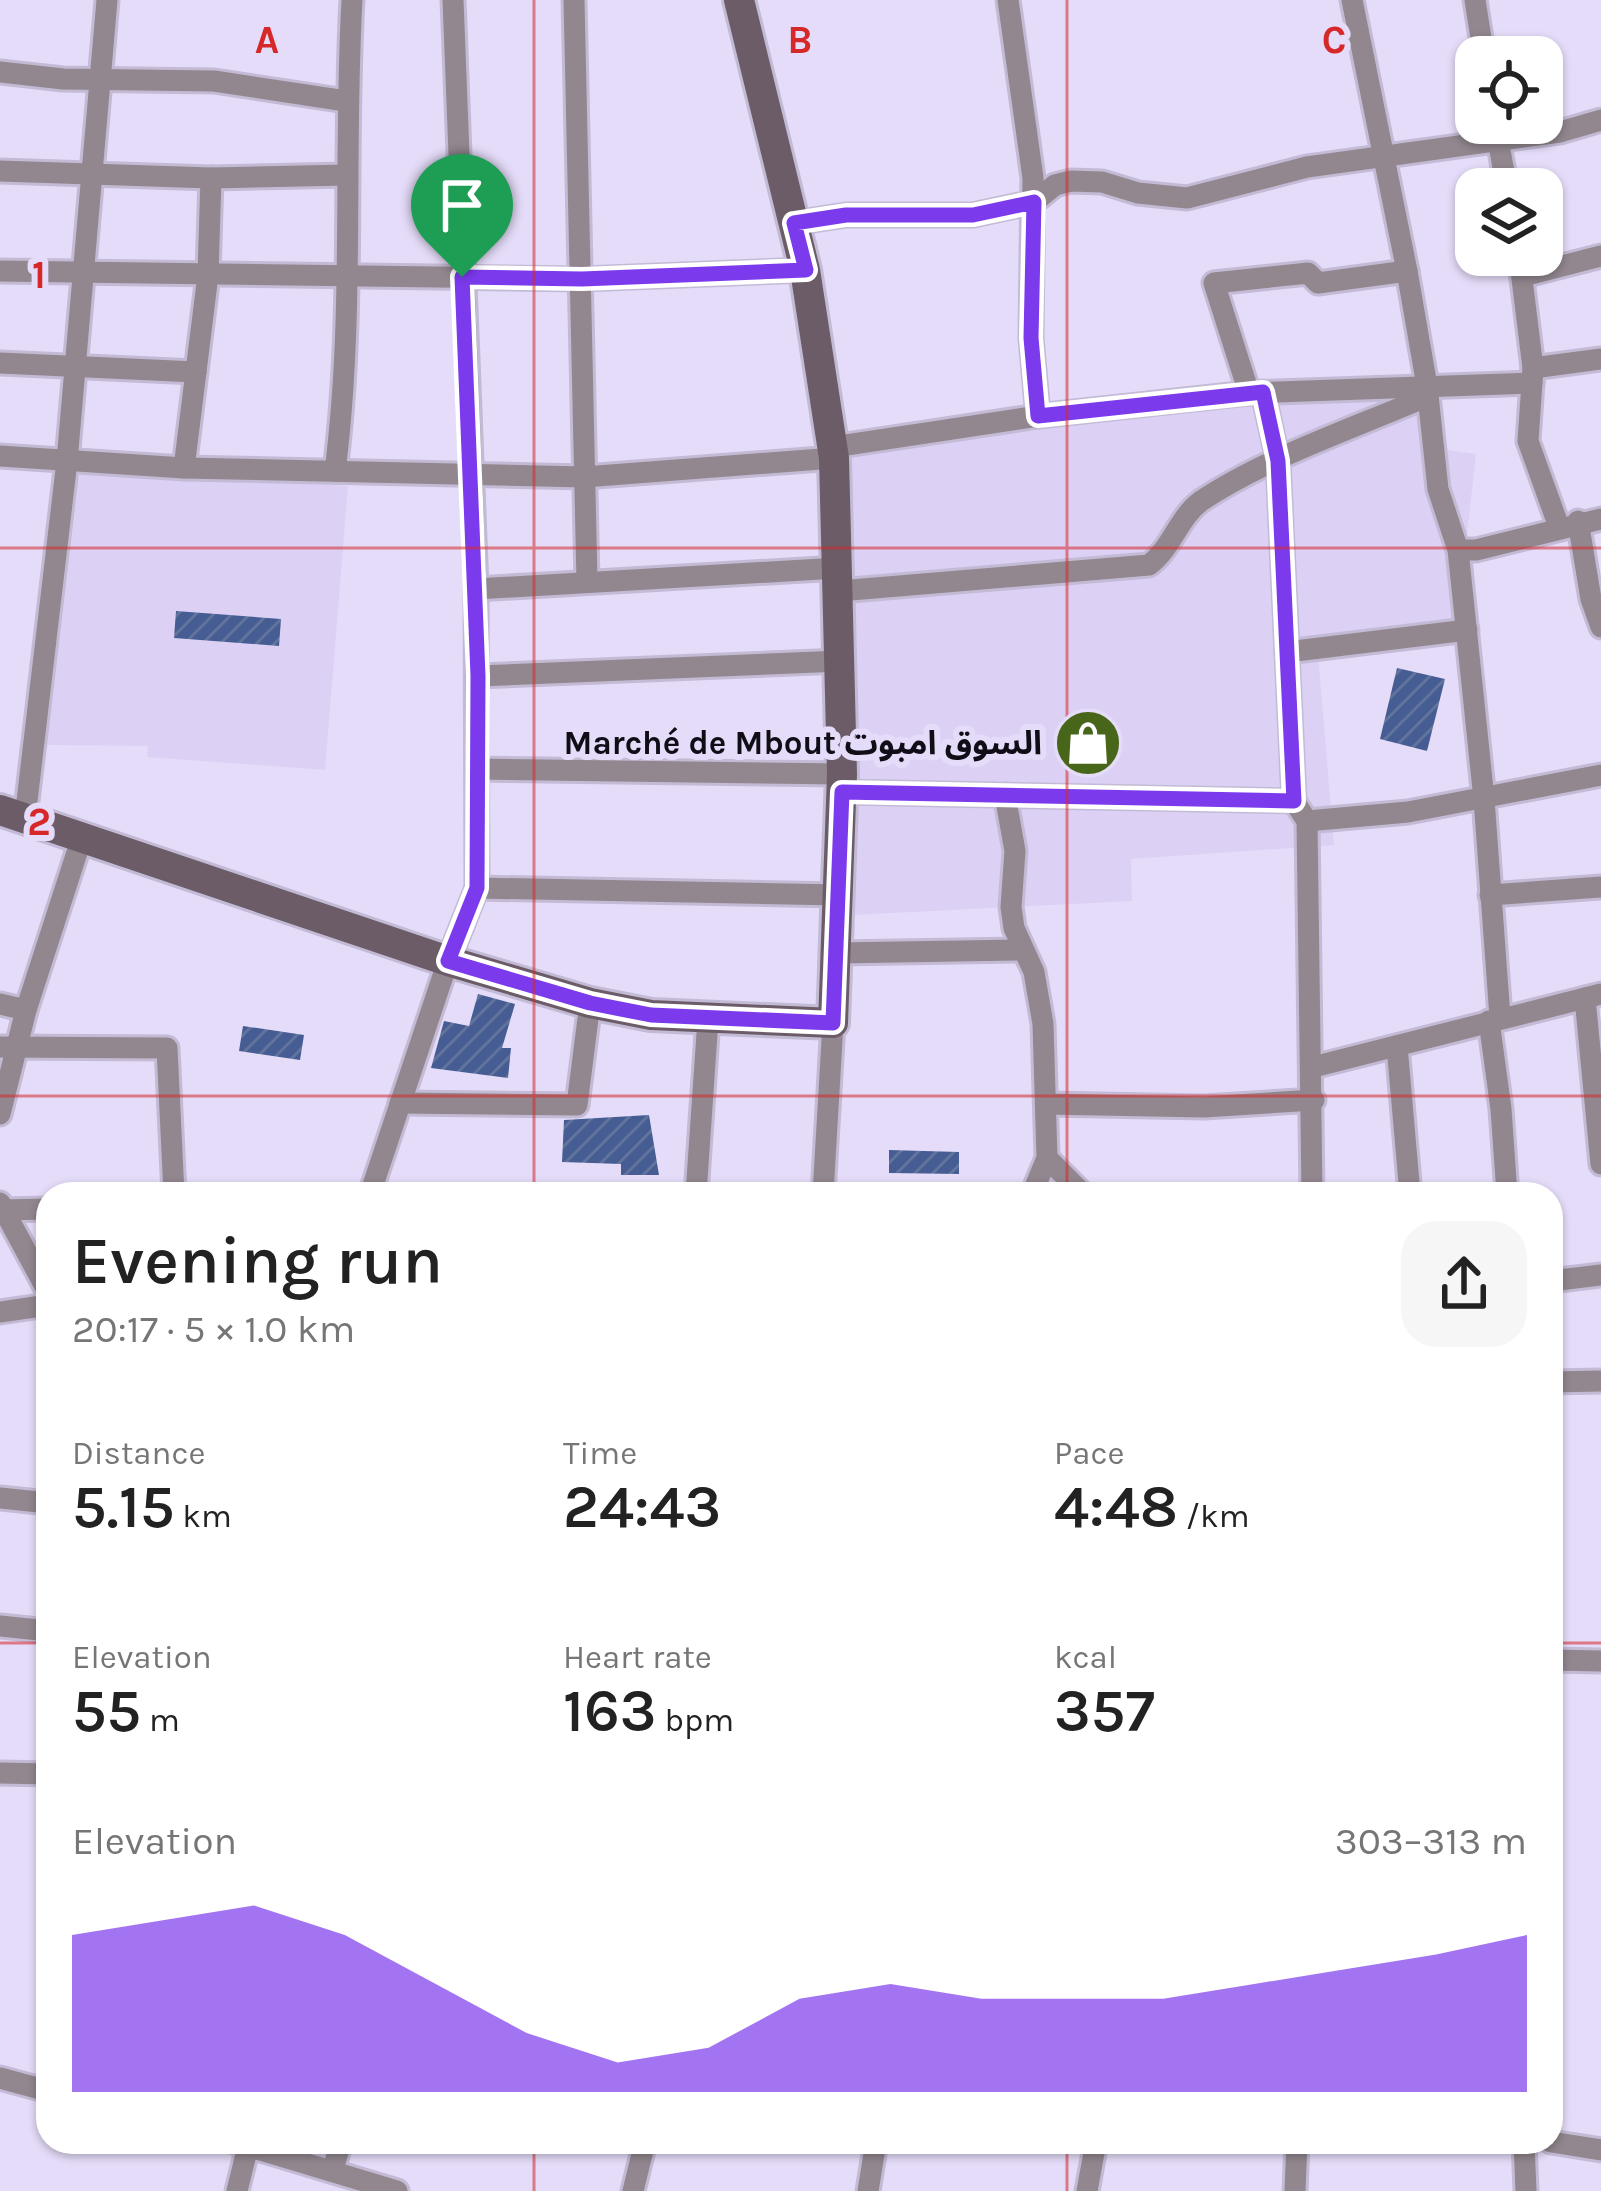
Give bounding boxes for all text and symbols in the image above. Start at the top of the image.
text: A [255,17,279,63]
text: B [787,17,813,63]
text: C [1322,17,1346,63]
map controls [1455,36,1563,276]
button: locate [1455,36,1563,144]
pin [411,154,513,277]
button: layers [1455,168,1563,276]
icon: arrive [429,172,495,238]
text: 1 [32,252,46,298]
shop icon: Marché de Mbout السوق امبوت [1053,708,1123,778]
place label: Marché de Mbout السوق امبوت [564,724,1042,762]
text: 2 [27,799,51,845]
button: share [1401,1221,1527,1347]
text: Evening run [72,1222,443,1300]
text: 20:17 · 5 × 1.0 km [72,1306,355,1352]
text: Distance [72,1434,205,1472]
text: Time [563,1434,637,1472]
text: Pace [1054,1434,1124,1472]
text: 5.15 [72,1472,175,1542]
text: 24:43 [563,1472,721,1542]
text: 4:48 [1054,1472,1178,1542]
text: km [175,1497,232,1535]
text: /km [1178,1497,1250,1535]
text: Elevation [72,1638,212,1676]
text: Heart rate [563,1638,712,1676]
text: kcal [1054,1638,1117,1676]
text: 55 [72,1676,141,1746]
text: 163 [563,1676,657,1746]
text: 357 [1054,1676,1155,1746]
text: m [141,1701,180,1739]
text: bpm [657,1701,734,1739]
text: Elevation [72,1818,237,1864]
text: 303–313 m [1335,1818,1527,1864]

